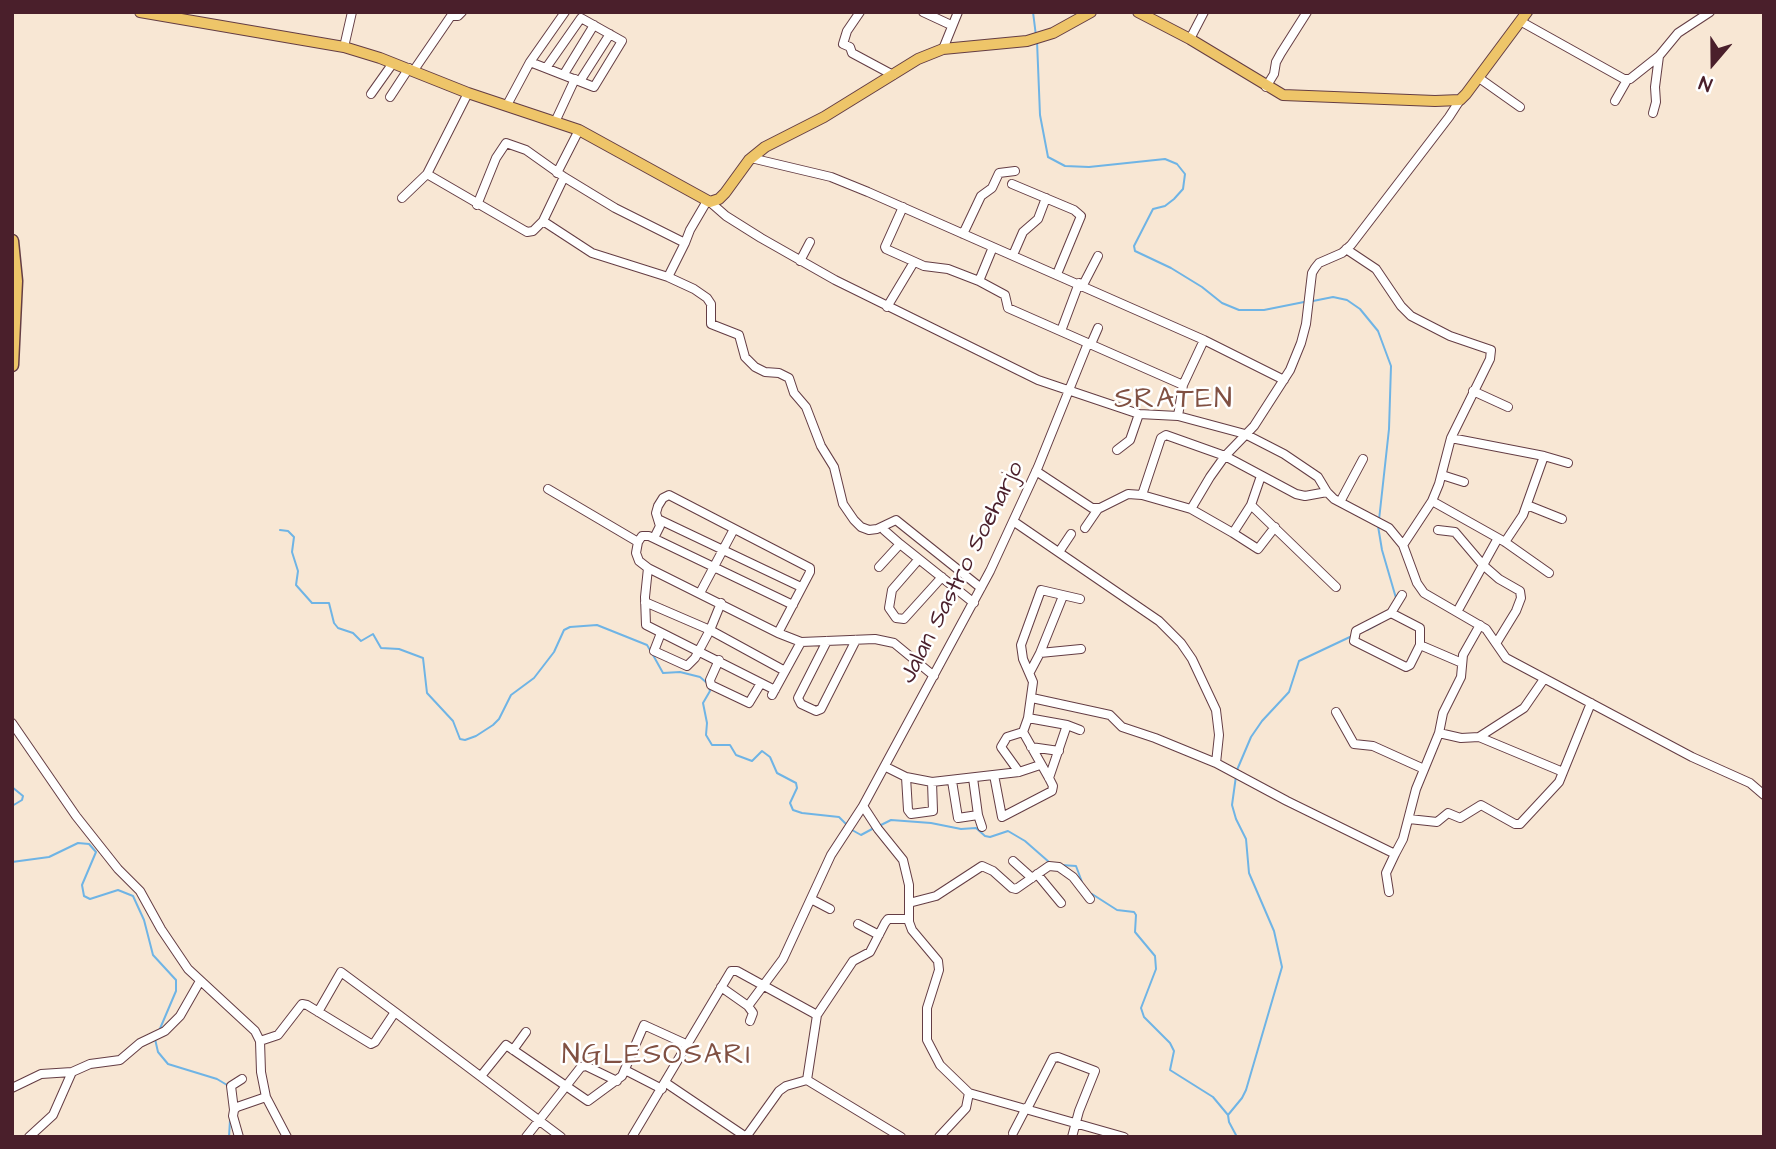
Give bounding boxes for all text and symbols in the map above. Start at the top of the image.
north arrow [1678,28,1748,98]
text: N [1695,68,1716,98]
district label: SRATEN [1115,384,1233,418]
street label: Jalan Sastro Soeharjo [894,457,1032,689]
district label: NGLESOSARI [563,1040,751,1074]

